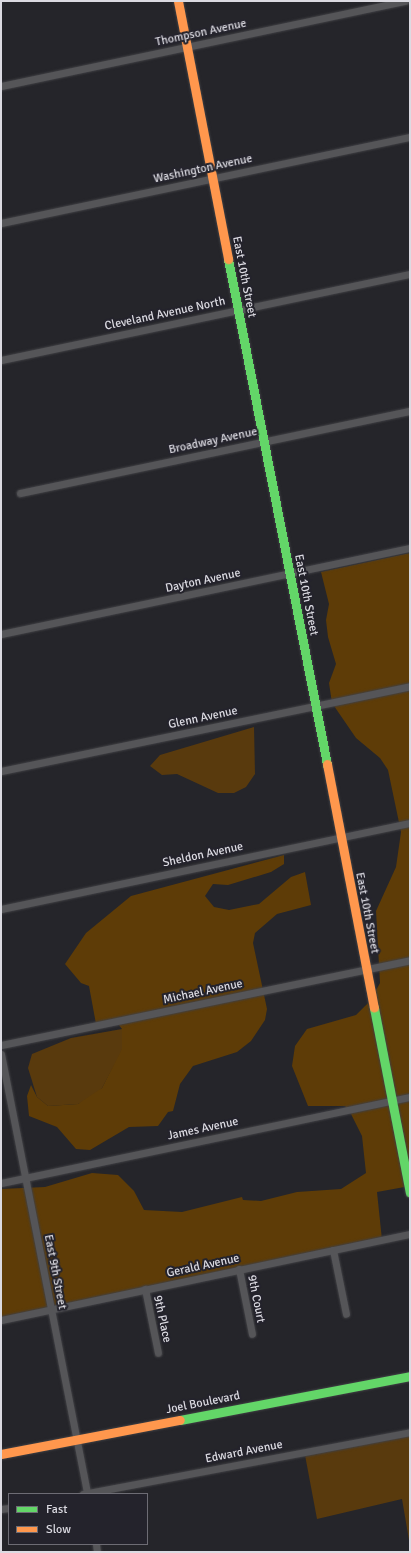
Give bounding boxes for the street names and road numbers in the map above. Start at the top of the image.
street label: Thompson Avenue [154,16,248,50]
street label: Washington Avenue [152,151,254,187]
street label: East 10th Street [229,235,259,319]
street label: Cleveland Avenue North [103,294,227,334]
street label: Broadway Avenue [167,425,259,457]
street label: East 10th Street [291,553,321,637]
street label: Dayton Avenue [164,566,242,596]
street label: Glenn Avenue [167,704,239,732]
street label: Sheldon Avenue [161,839,245,871]
street label: East 10th Street [352,871,382,955]
street label: Michael Avenue [162,977,244,1007]
street label: James Avenue [166,1114,240,1144]
street label: East 9th Street [41,1233,69,1311]
street label: Gerald Avenue [165,1251,241,1281]
street label: 9th Court [244,1274,268,1324]
street label: 9th Place [150,1294,174,1344]
street label: Joel Boulevard [165,1389,241,1417]
street label: Edward Avenue [204,1437,284,1467]

